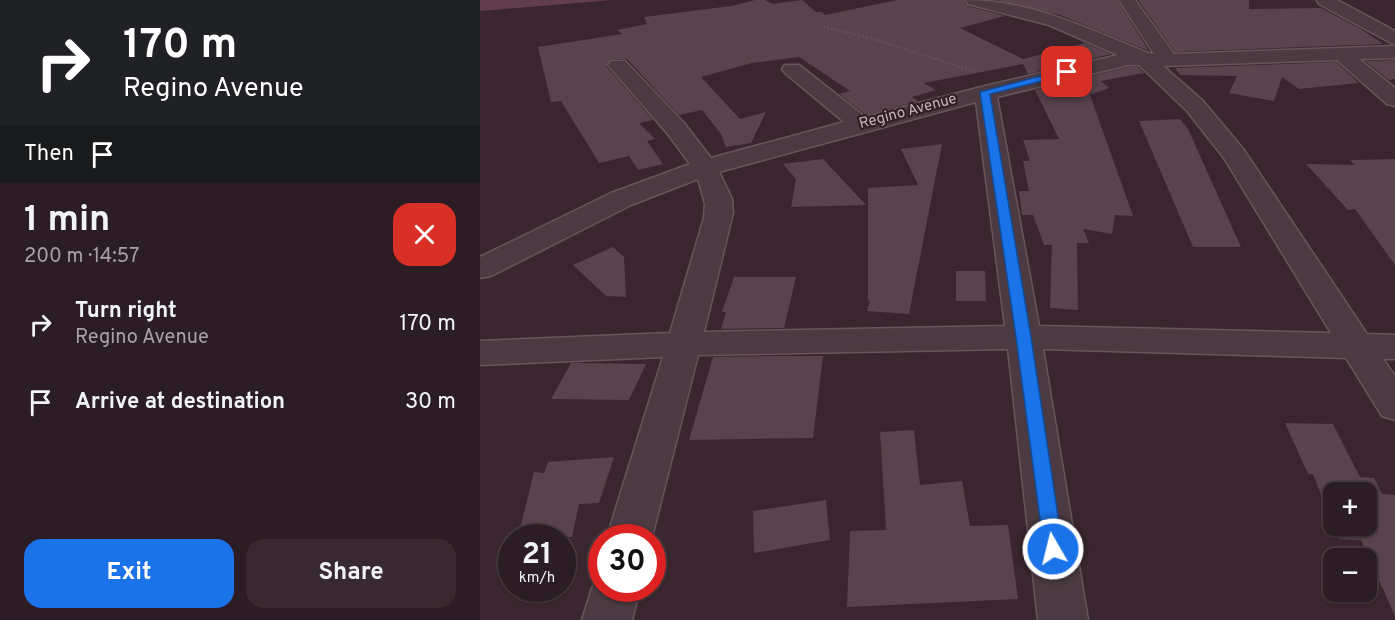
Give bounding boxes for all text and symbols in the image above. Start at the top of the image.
text: 170 m [123,20,237,73]
icon: right [24,24,102,102]
pin [1041,46,1092,97]
icon: arrive [1050,55,1083,88]
text: Regino Avenue [123,72,304,106]
street label: Regino Avenue [857,90,959,134]
icon: arrive [86,138,119,171]
text: Then [24,141,74,168]
text: 1 min [24,198,110,244]
button: close [393,203,456,266]
text: 200 m · 14:57 [24,244,139,270]
text: Turn right [75,298,177,325]
icon: right [24,308,57,341]
text: 170 m [399,311,456,338]
text: Regino Avenue [75,325,209,351]
icon: arrive [24,386,57,419]
text: Arrive at destination [75,389,285,416]
text: 30 m [405,389,456,416]
map controls [1323,482,1377,602]
button: + [1323,482,1377,536]
position arrow [1021,517,1085,581]
speed limit sign: 30 [588,524,666,602]
text: 21 [522,537,552,574]
button: Exit [24,539,234,608]
button: Share [246,539,456,608]
button: − [1323,548,1377,602]
text: km/h [519,569,555,588]

